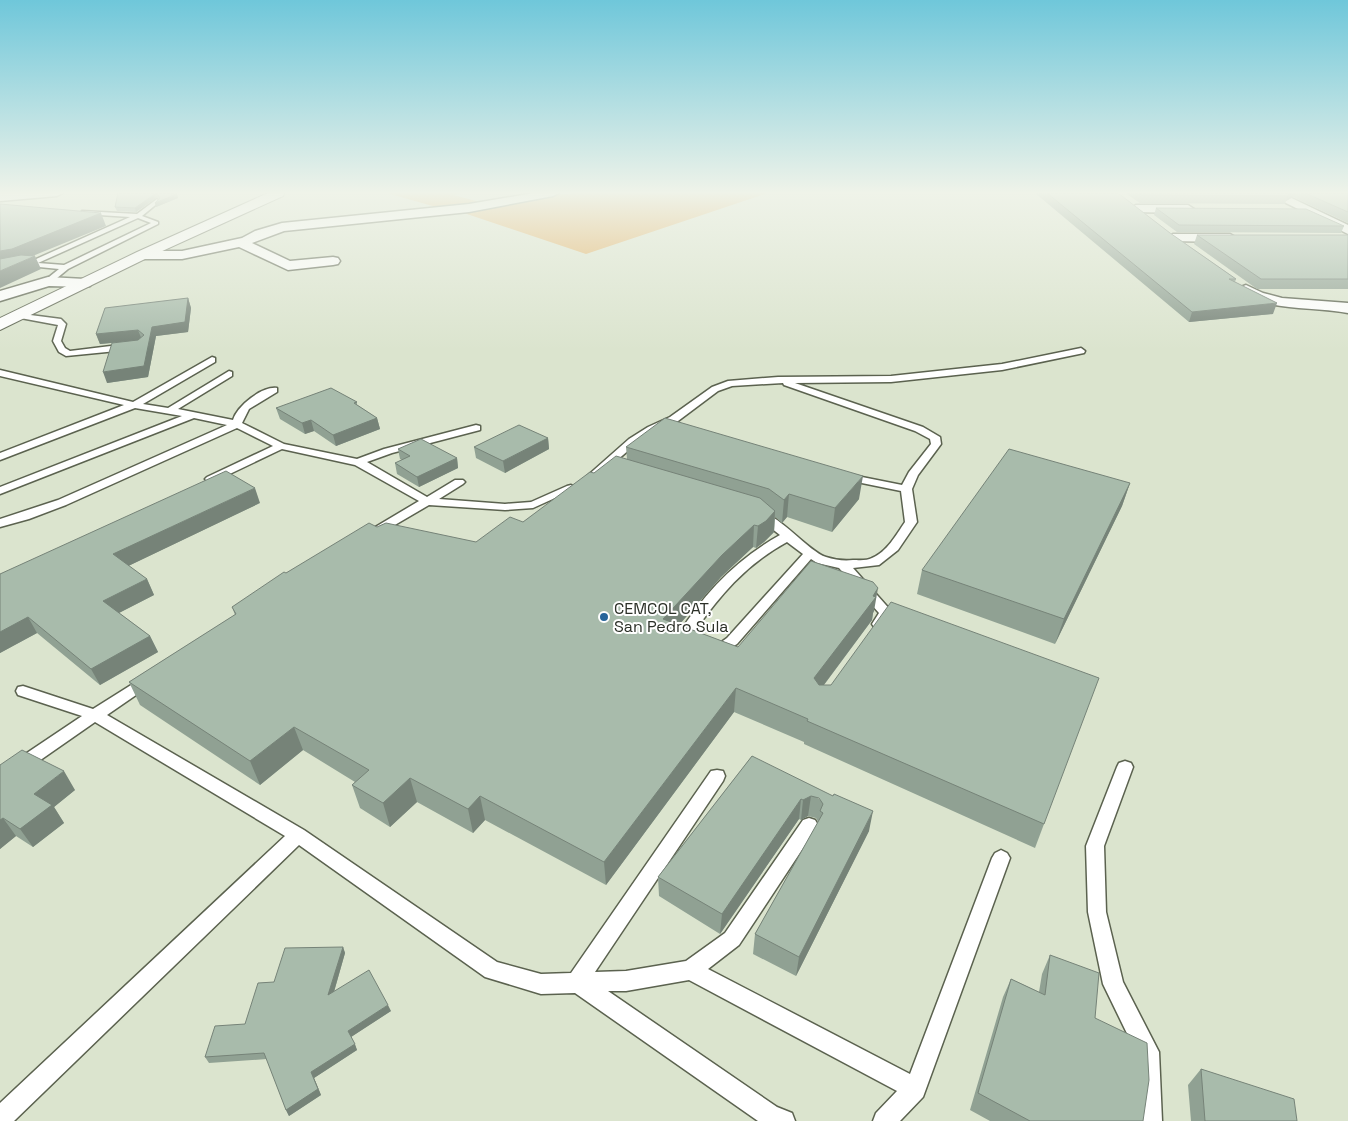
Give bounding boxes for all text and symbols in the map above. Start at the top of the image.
place label: CEMCOL CAT, San Pedro Sula [614,598,729,637]
marker: CEMCOL CAT, San Pedro Sula [598,611,610,623]

